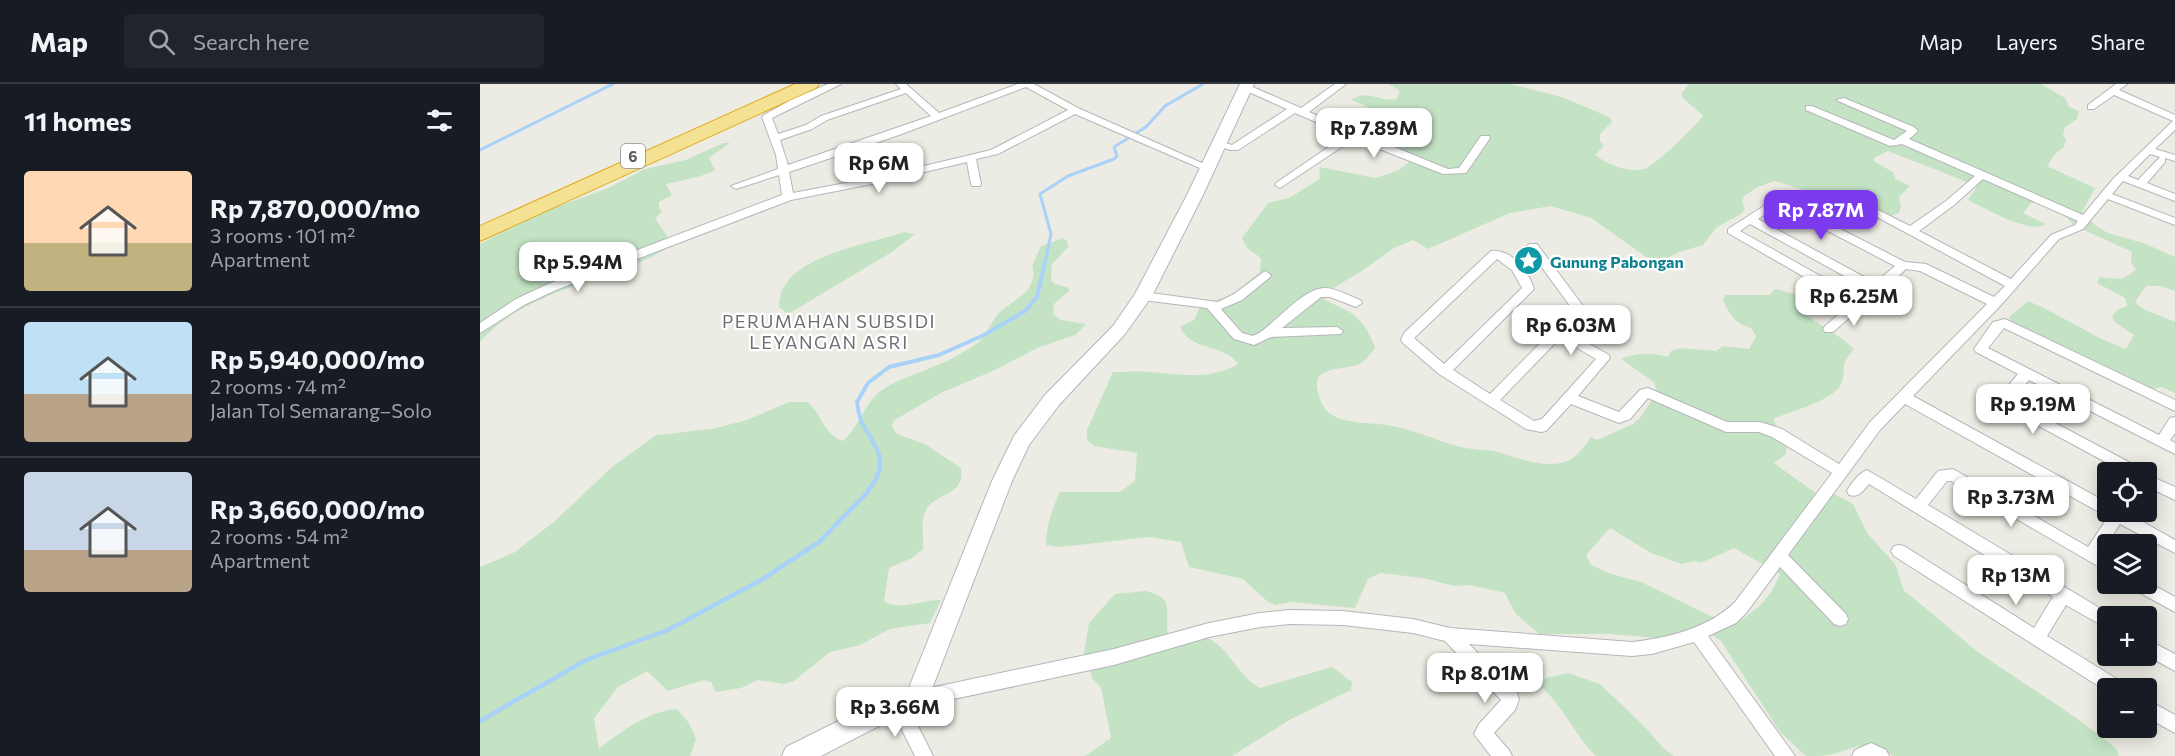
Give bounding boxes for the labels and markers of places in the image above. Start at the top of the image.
pin: Rp 7.89M [1312,108,1436,159]
pin: Rp 6M [837,143,921,194]
pin: Rp 7.87M [1759,190,1883,241]
pin: Rp 5.94M [516,242,640,293]
place icon: Gunung Pabongan [1513,245,1545,277]
place label: Gunung Pabongan [1550,252,1684,271]
pin: Rp 6.25M [1792,276,1916,327]
pin: Rp 6.03M [1509,305,1633,356]
pin: Rp 9.19M [1971,384,2095,435]
pin: Rp 3.73M [1949,477,2073,528]
pin: Rp 13M [1967,555,2065,606]
pin: Rp 8.01M [1423,653,1547,704]
pin: Rp 3.66M [833,687,957,738]

